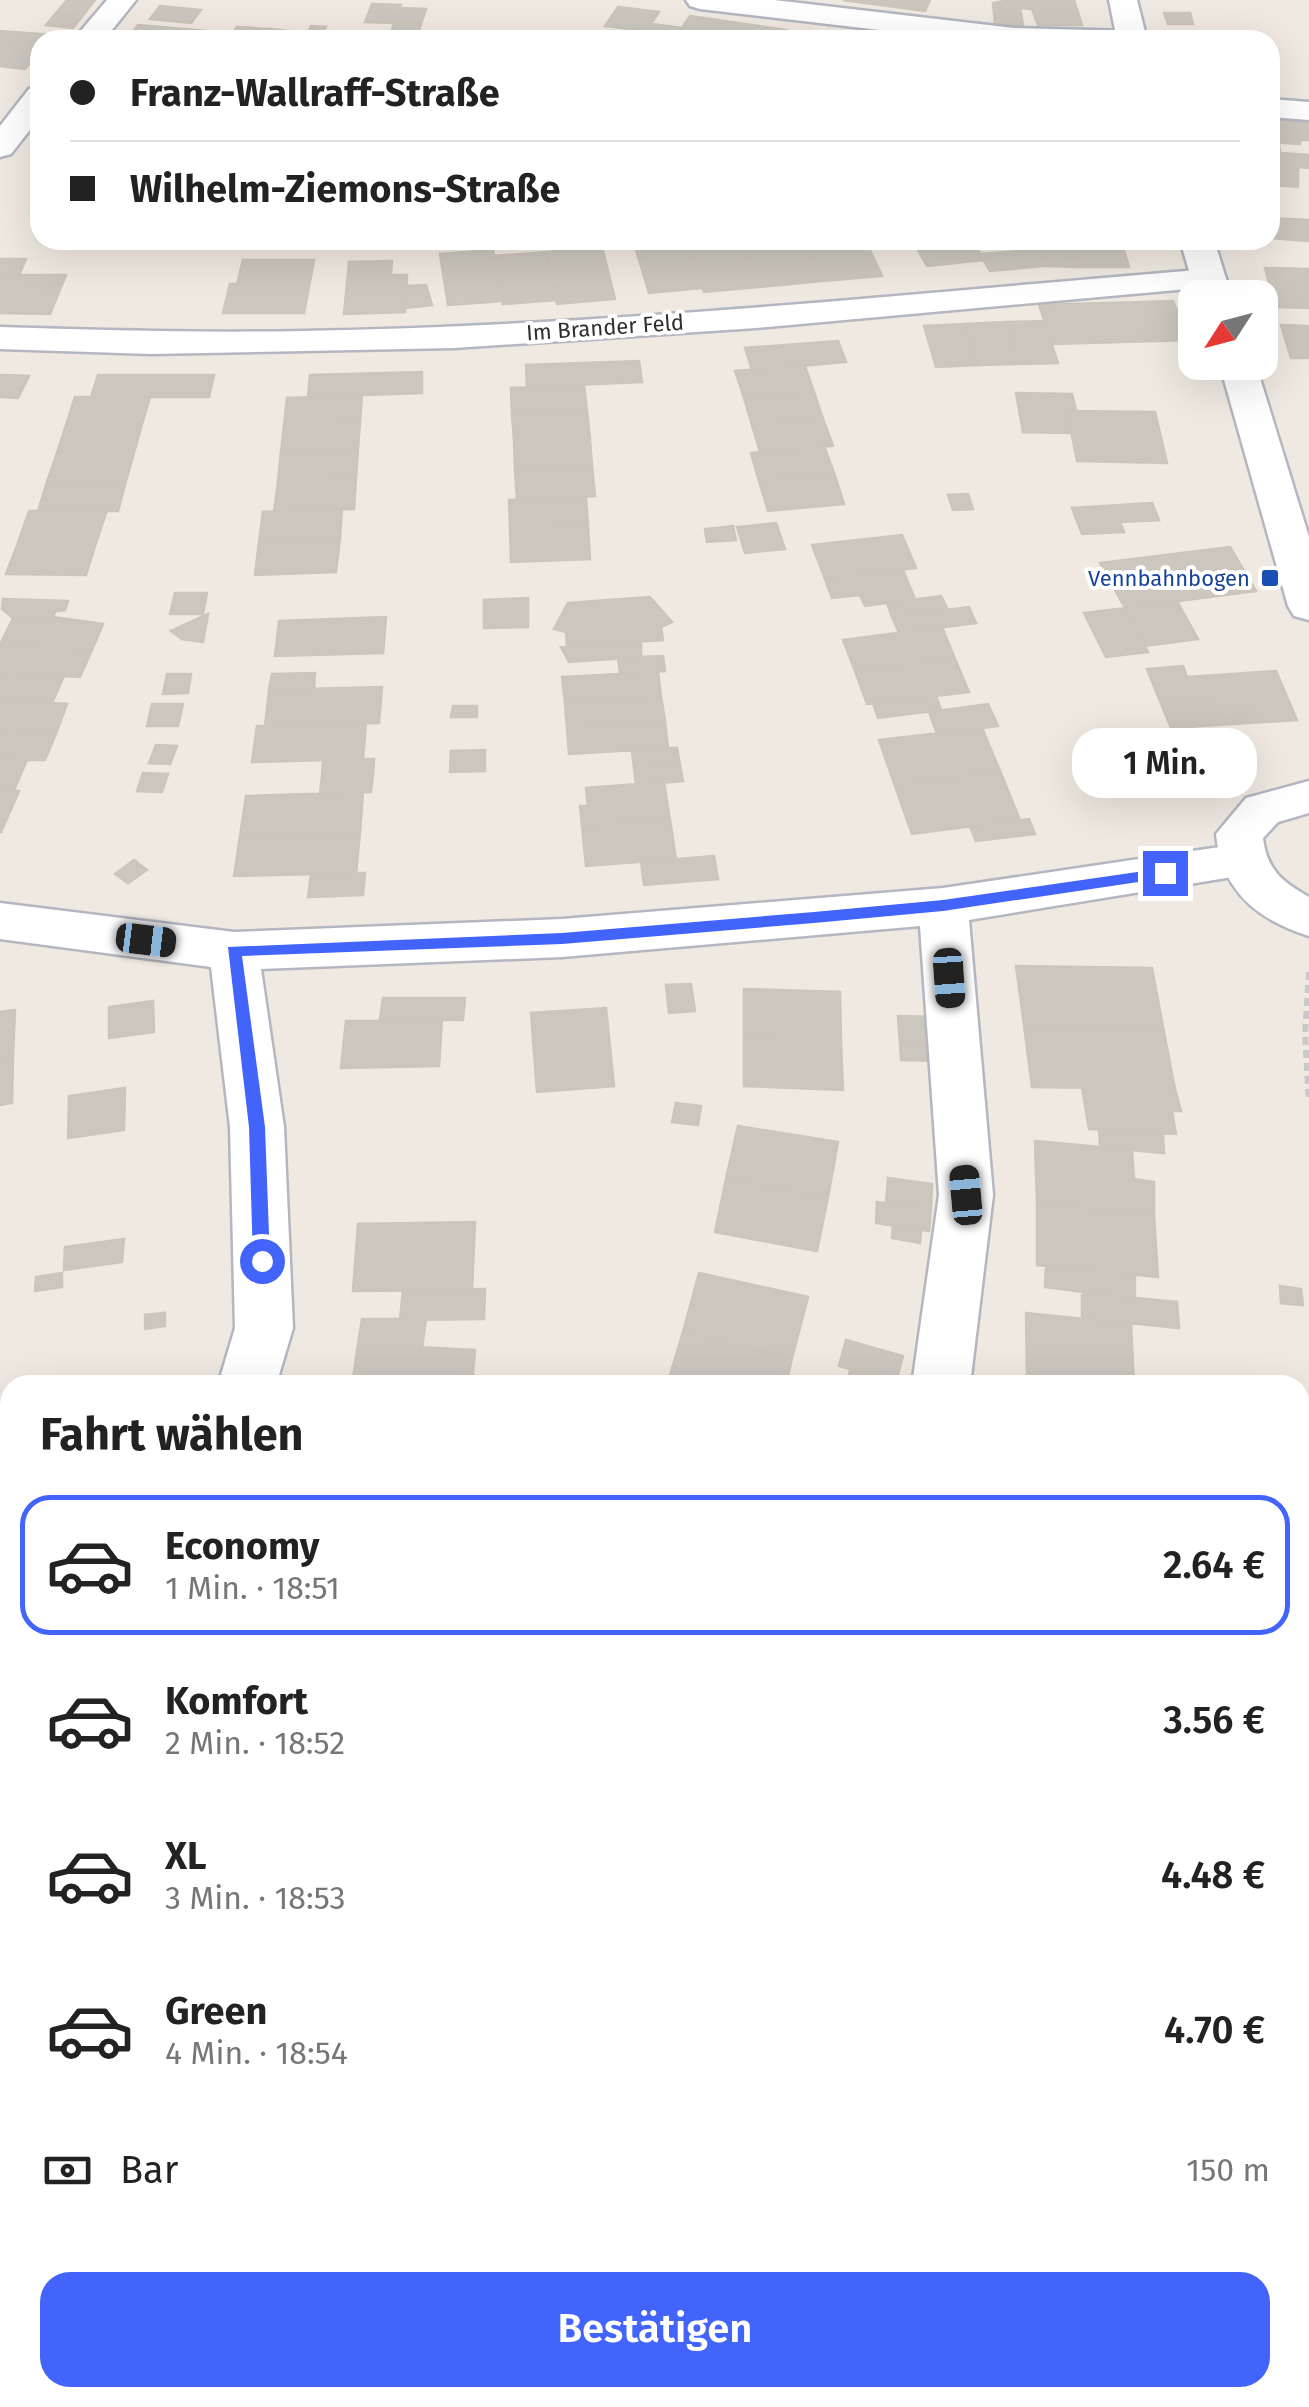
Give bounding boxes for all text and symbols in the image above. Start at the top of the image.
text: Franz-Wallraff-Straße [130,70,500,116]
text: Wilhelm-Ziemons-Straße [130,166,561,212]
north arrow [1178,280,1278,380]
map controls [1178,280,1278,380]
street label: Im Brander Feld [525,309,685,346]
place label: Vennbahnbogen [1088,565,1250,592]
marker: Vennbahnbogen [1259,567,1281,589]
callout: 1 Min. [1072,728,1258,798]
text: 1 Min. [1123,744,1206,782]
route end [1143,851,1188,896]
car [114,921,178,959]
car [932,947,966,1009]
car [948,1164,984,1226]
route start [240,1239,285,1284]
text: Fahrt wählen [40,1408,304,1462]
icon: car [45,1520,135,1610]
text: Economy [165,1523,320,1569]
text: 2.64 € [1163,1542,1265,1588]
text: 1 Min. · 18:51 [165,1569,340,1607]
icon: car [45,1675,135,1765]
text: Komfort [165,1678,308,1724]
text: 3.56 € [1163,1697,1265,1743]
text: 2 Min. · 18:52 [165,1724,345,1762]
icon: car [45,1830,135,1920]
text: XL [165,1833,207,1879]
text: 4.48 € [1161,1852,1265,1898]
text: 3 Min. · 18:53 [165,1879,346,1917]
icon: car [45,1985,135,2075]
text: Green [165,1988,268,2034]
text: 4.70 € [1164,2007,1265,2053]
text: 4 Min. · 18:54 [165,2034,348,2072]
icon: cash [40,2143,95,2198]
text: Bar [120,2147,178,2193]
text: 150 m [1186,2151,1270,2189]
button: Bestätigen [40,2272,1270,2387]

